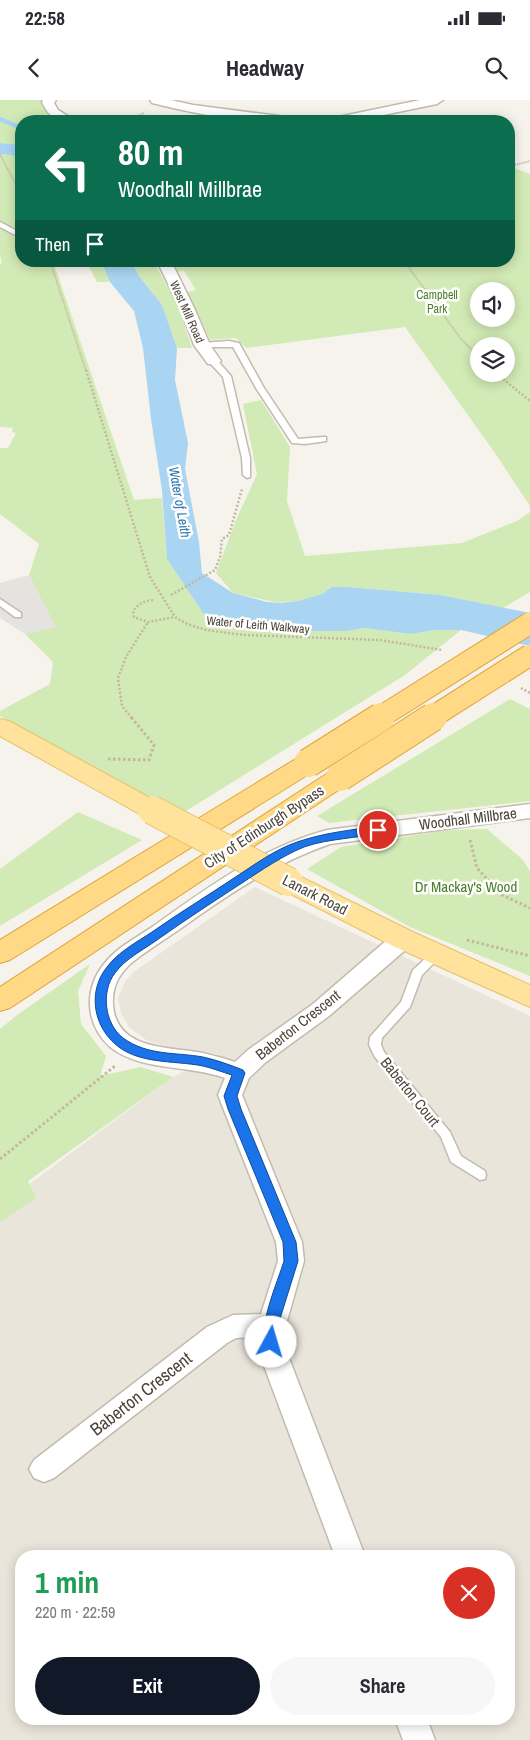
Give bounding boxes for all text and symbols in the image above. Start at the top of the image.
text: 22:58 [25,5,65,31]
text: Headway [226,53,304,83]
icon: back [20,54,48,82]
icon: search [482,54,510,82]
text: 80 m [118,129,183,176]
icon: left [35,135,100,200]
text: Woodhall Millbrae [118,174,262,204]
icon: arrive [81,230,109,258]
text: Then [35,231,71,257]
street label: West Mill Road [166,278,208,346]
map controls [470,282,515,382]
button: sound [470,282,515,327]
park label: Campbell Park [416,287,458,317]
button: layers [470,337,515,382]
water label: Water of Leith [165,465,195,539]
street label: Water of Leith Walkway [206,613,310,637]
street label: City of Edinburgh Bypass [200,780,328,873]
street label: Woodhall Millbrae [418,802,518,835]
pin [357,809,399,851]
icon: arrive [364,816,392,844]
street label: Lanark Road [279,869,351,920]
park label: Dr Mackay's Wood [415,876,517,897]
street label: Baberton Crescent [251,984,345,1064]
street label: Baberton Court [376,1053,445,1131]
position arrow [244,1315,296,1367]
street label: Baberton Crescent [85,1346,197,1441]
text: 1 min [35,1562,99,1602]
button: close [443,1567,495,1619]
text: 220 m · 22:59 [35,1601,115,1623]
button: Exit [35,1657,260,1715]
button: Share [270,1657,495,1715]

